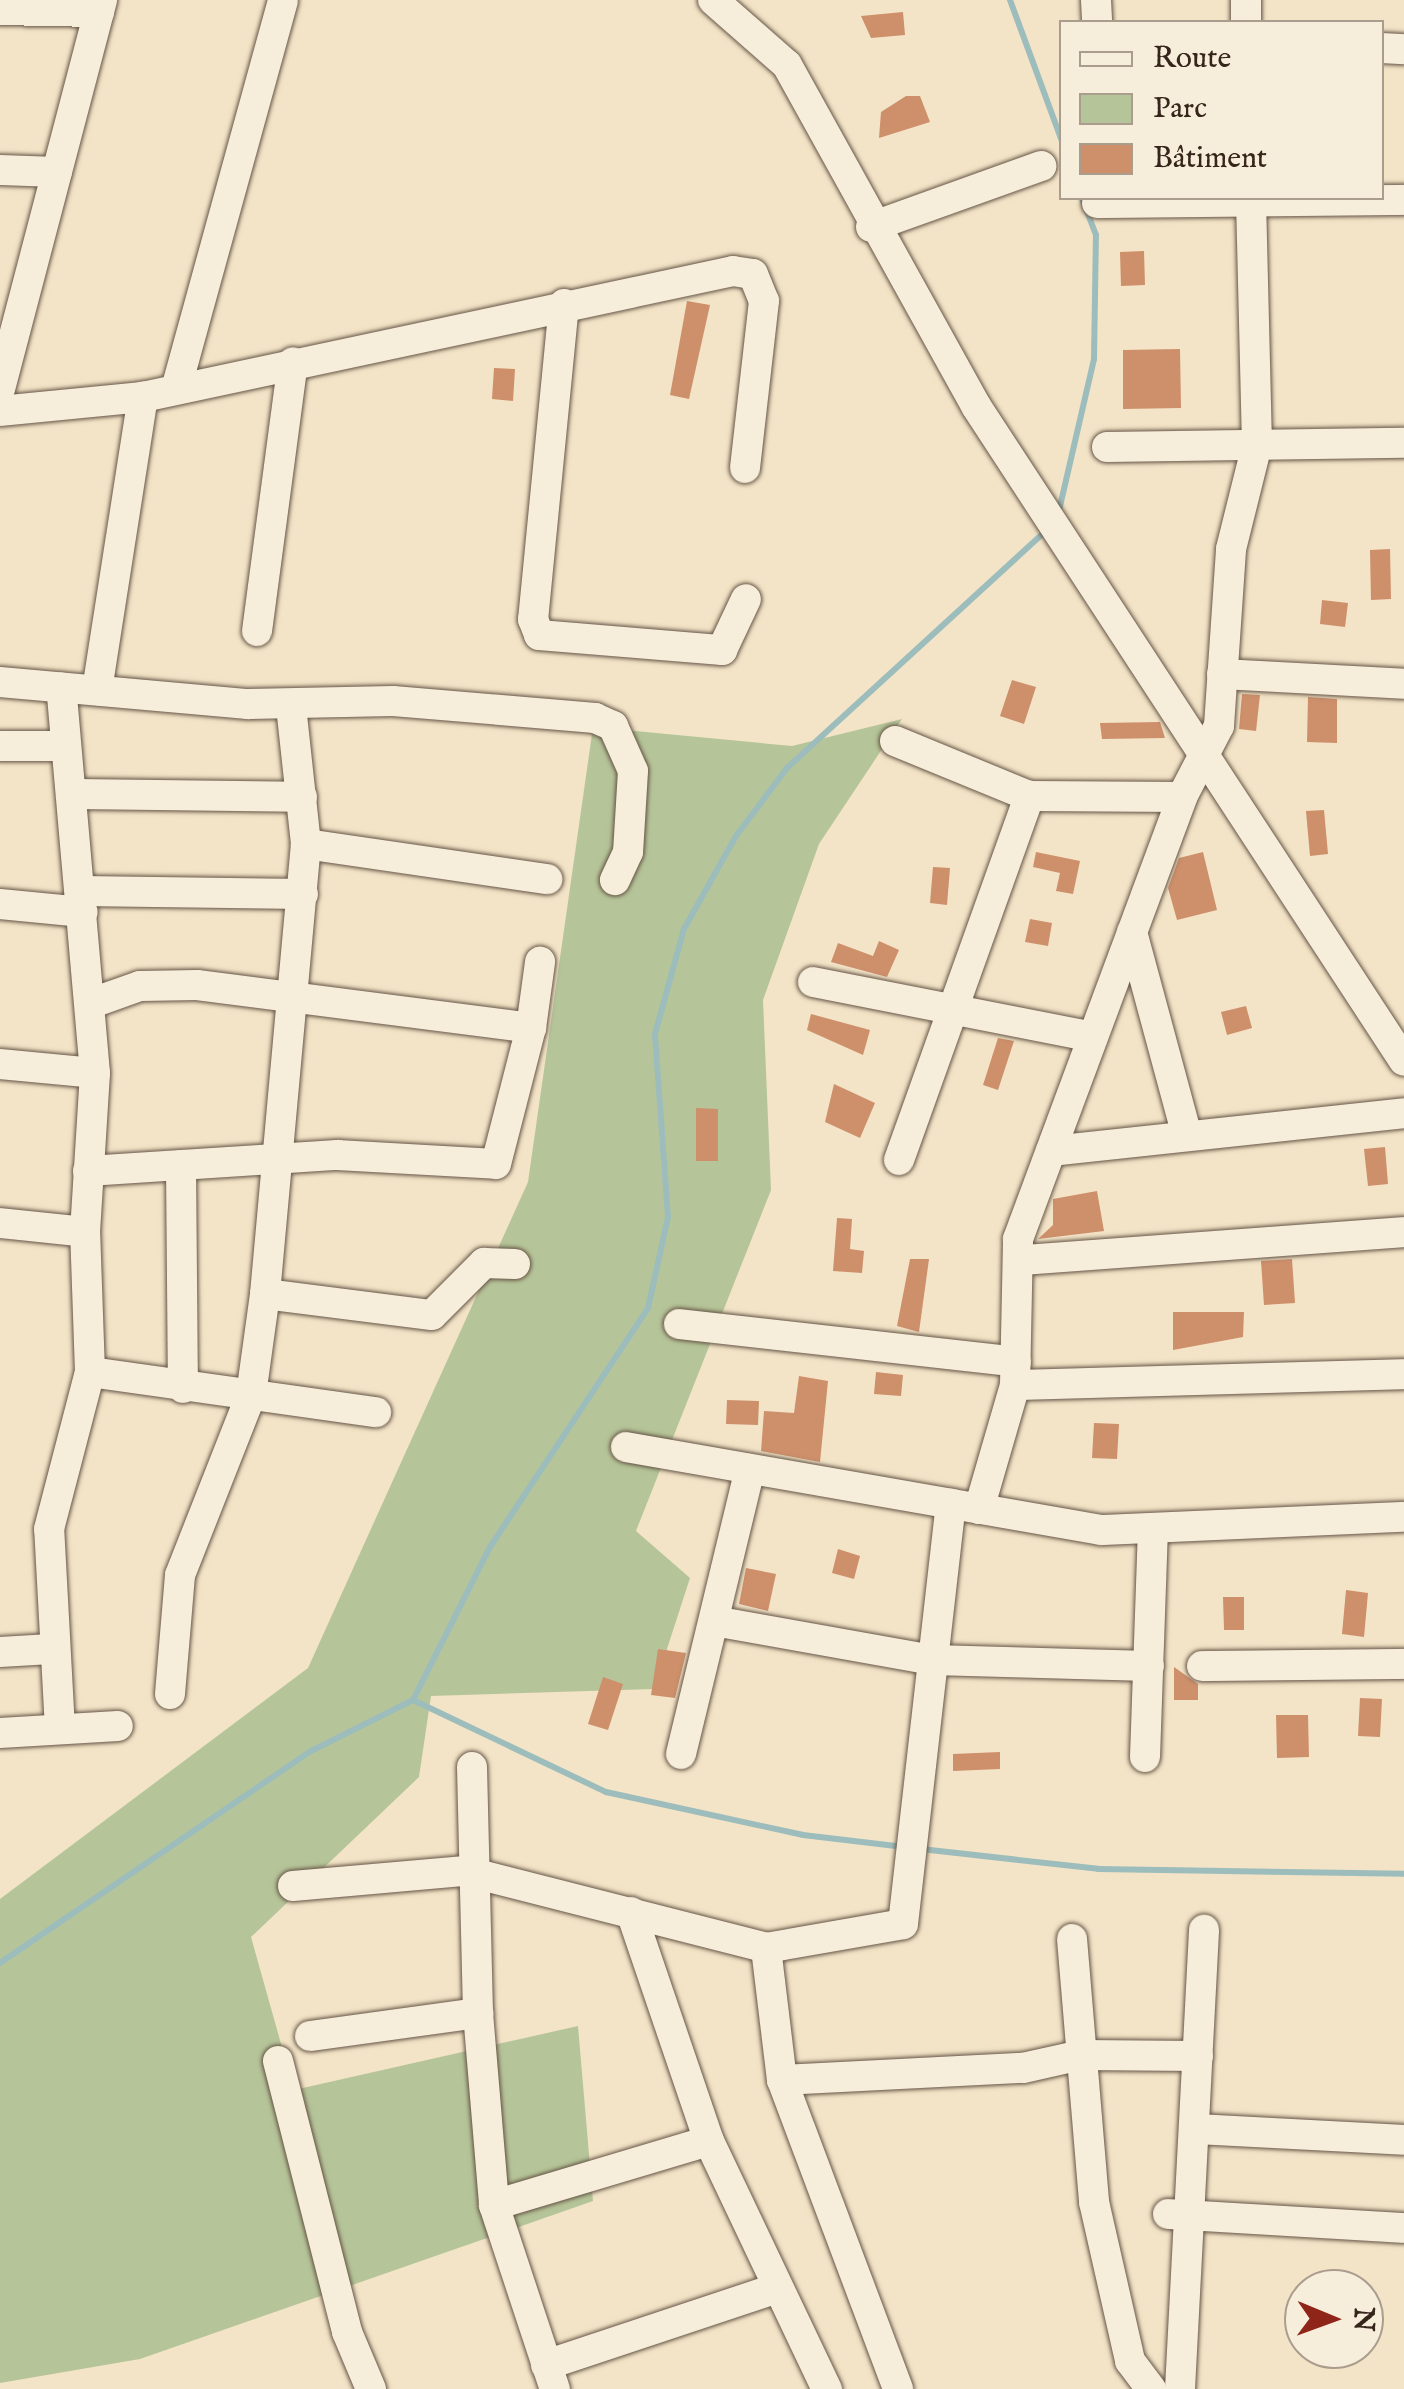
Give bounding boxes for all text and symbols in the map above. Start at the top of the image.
legend [1059,20,1384,200]
text: Route [1153,40,1231,78]
text: Parc [1153,90,1207,128]
text: Bâtiment [1153,140,1267,178]
north arrow [1284,2269,1384,2369]
text: N [1345,2307,1380,2332]

